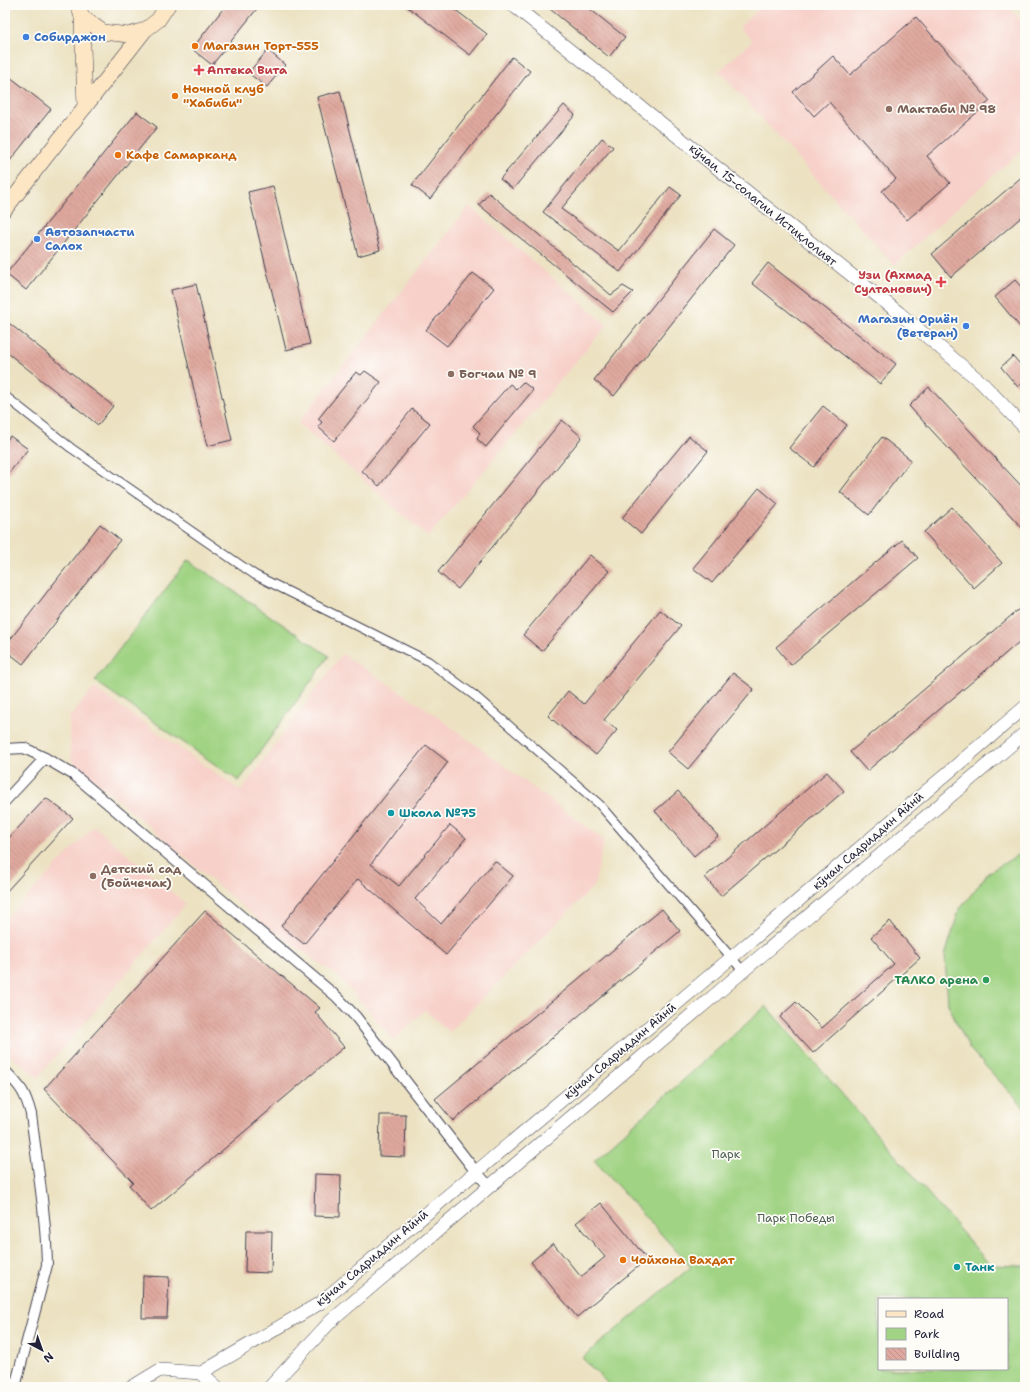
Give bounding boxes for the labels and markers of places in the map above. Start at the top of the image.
place label: Собирджон [34,29,106,45]
marker: Собирджон [21,32,31,42]
place label: Магазин Торт-555 [203,38,319,54]
marker: Магазин Торт-555 [190,41,200,51]
place label: Аптека Вита [207,62,288,78]
marker: Аптека Вита [194,65,204,75]
place label: Ночной клуб "Хабиби" [183,81,264,111]
marker: Ночной клуб "Хабиби" [170,91,180,101]
place label: Мактаби № 98 [897,101,996,117]
marker: Мактаби № 98 [884,104,894,114]
place label: Кафе Самарканд [126,147,237,163]
marker: Кафе Самарканд [113,150,123,160]
place label: Автозапчасти Салох [45,224,135,254]
marker: Автозапчасти Салох [32,234,42,244]
place label: Узи (Ахмад Султанович) [854,267,933,297]
marker: Узи (Ахмад Султанович) [935,276,947,288]
place label: Магазин Ориён (Ветеран) [858,311,958,341]
marker: Магазин Ориён (Ветеран) [961,321,971,331]
place label: Богчаи № 9 [459,366,536,382]
marker: Богчаи № 9 [446,369,456,379]
place label: Школа №75 [399,805,476,821]
marker: Школа №75 [386,808,396,818]
place label: Детский сад (Бойчечак) [101,861,182,891]
marker: Детский сад (Бойчечак) [88,871,98,881]
place label: ТАЛКО арена [894,972,979,988]
marker: ТАЛКО арена [981,975,991,985]
place label: Чойхона Вахдат [631,1252,736,1268]
marker: Чойхона Вахдат [618,1255,628,1265]
place label: Танк [965,1259,995,1275]
marker: Танк [952,1262,962,1272]

